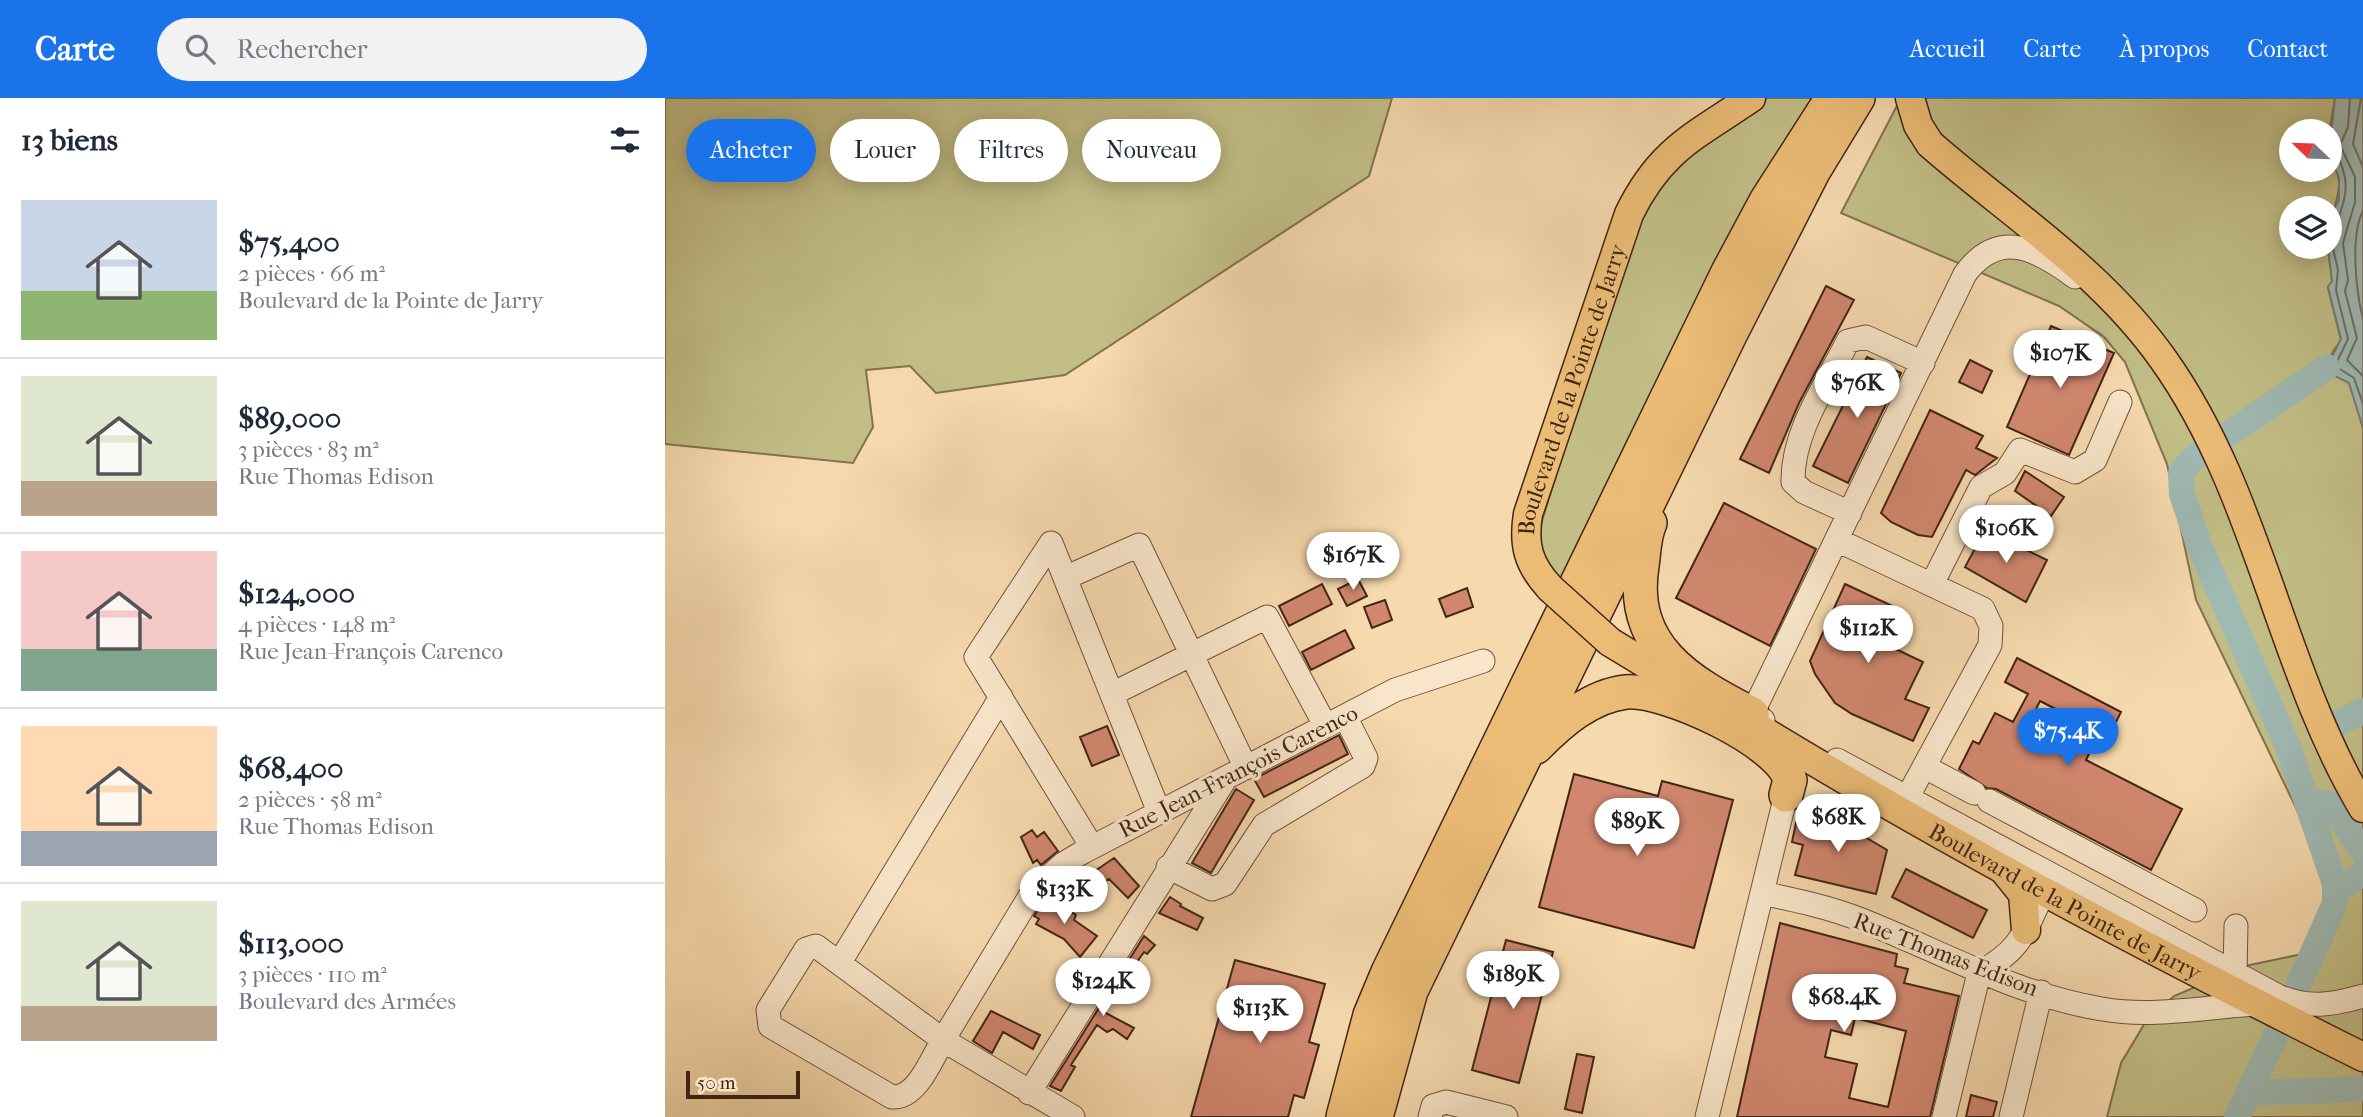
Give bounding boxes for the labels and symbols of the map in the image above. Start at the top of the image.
north arrow [2279,119,2341,182]
street label: Boulevard de la Pointe de Jarry [1513,240,1632,536]
pin: $107K [2011,330,2109,390]
pin: $76K [1816,360,1898,420]
pin: $106K [1957,505,2055,565]
pin: $167K [1304,532,1402,592]
pin: $112K [1819,606,1917,665]
street label: Rue Jean-François Carenco [1114,699,1362,844]
pin: $75.4K [2011,708,2125,768]
pin: $68K [1797,794,1879,854]
pin: $89K [1596,798,1678,858]
street label: Boulevard de la Pointe de Jarry [1924,818,2206,987]
pin: $133K [1015,866,1113,926]
street label: Rue Thomas Edison [1850,907,2043,1002]
pin: $189K [1464,951,1562,1011]
pin: $124K [1054,958,1152,1018]
pin: $68.4K [1787,974,1901,1034]
pin: $113K [1211,986,1309,1045]
scale bar [686,1068,800,1100]

